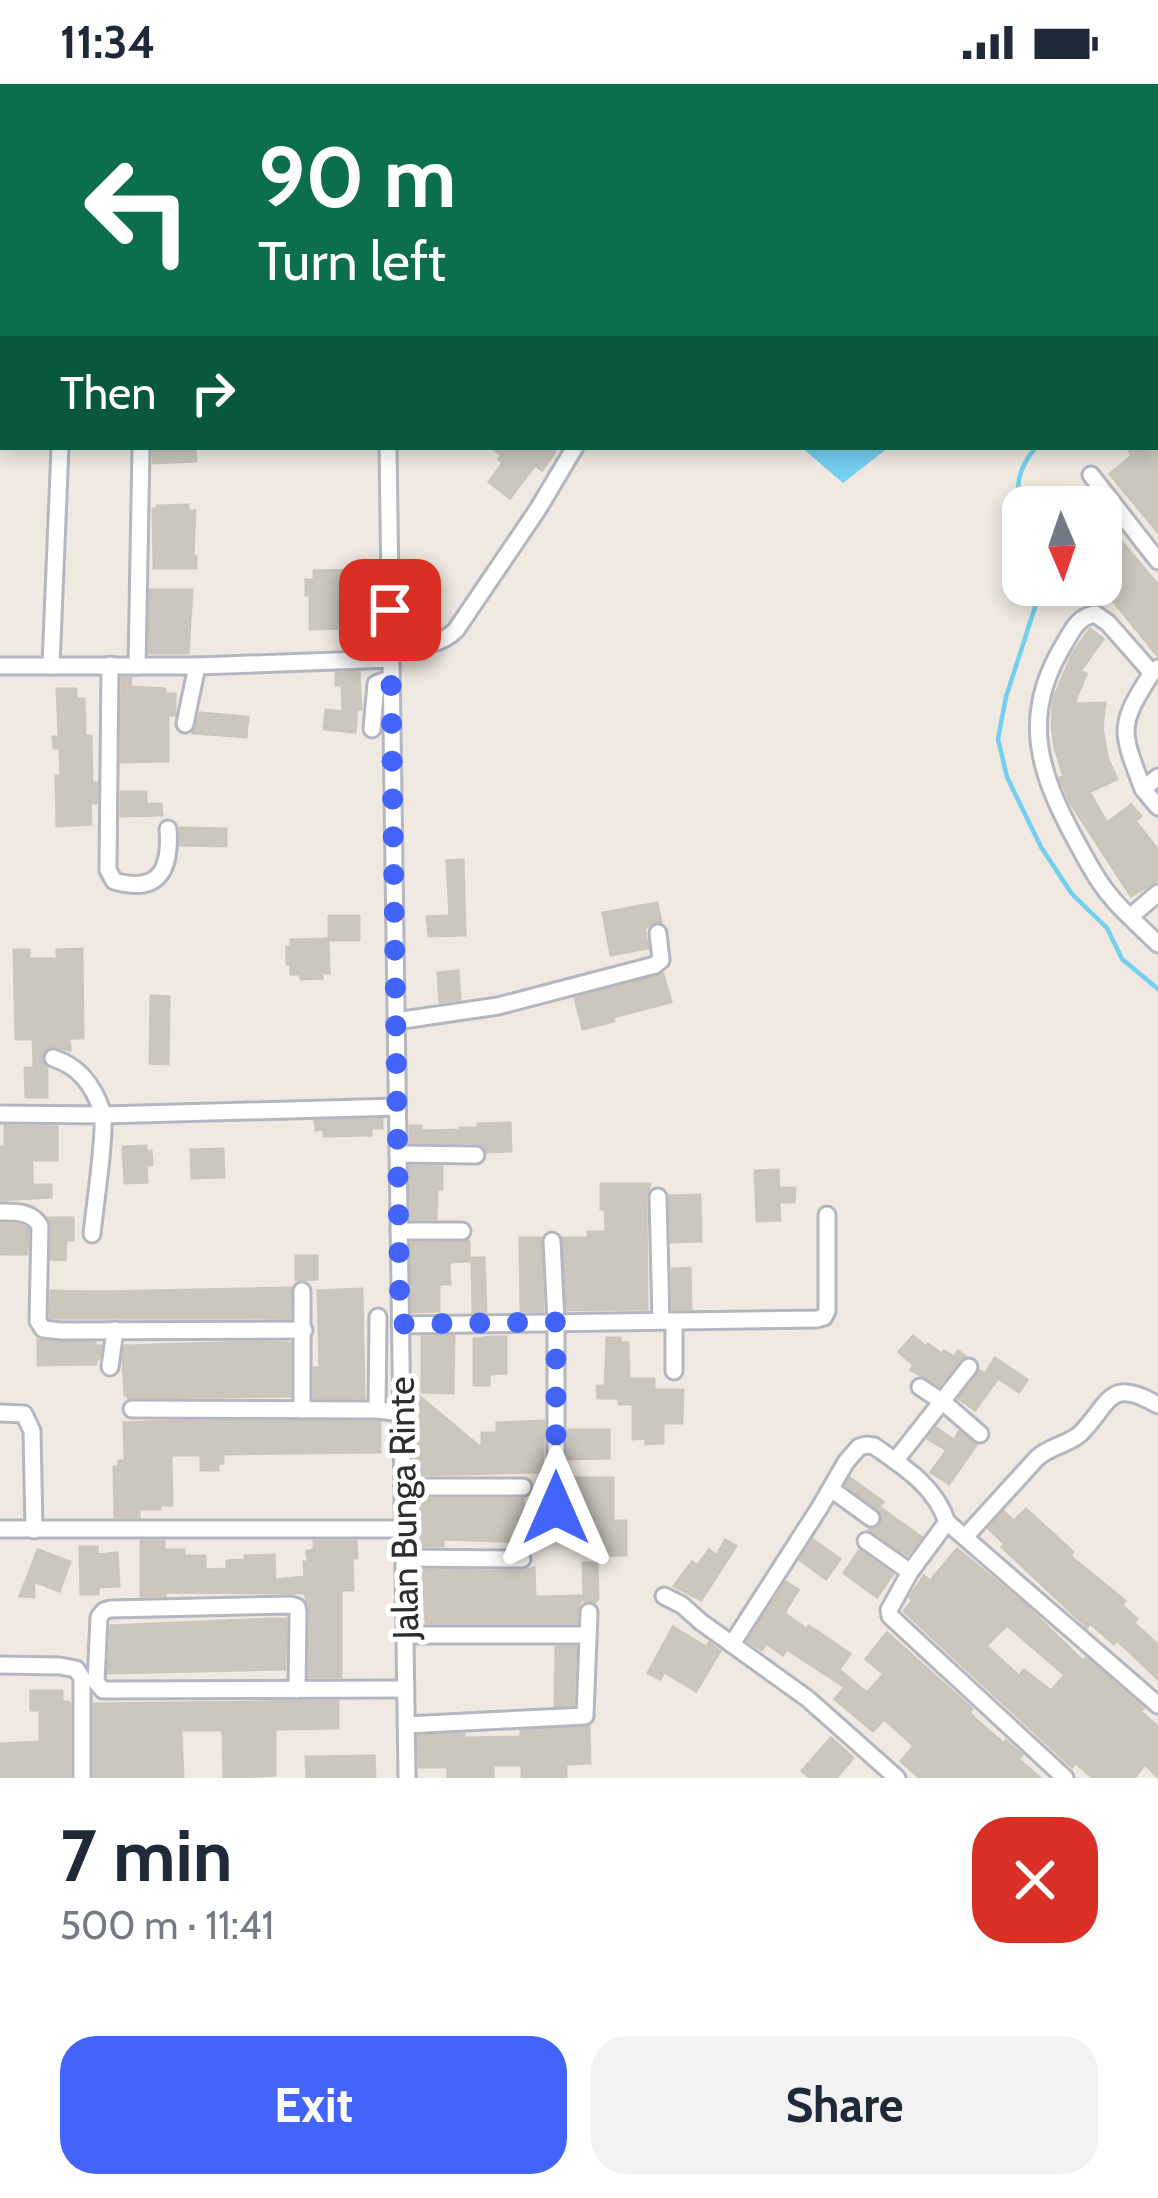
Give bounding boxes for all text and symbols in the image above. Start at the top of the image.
text: 11:34 [60,15,155,69]
text: 90 m [258,126,456,228]
icon: left [60,132,216,288]
text: Turn left [258,228,446,294]
icon: right [180,360,246,426]
text: Then [60,366,156,420]
north arrow [1002,486,1122,606]
map controls [1002,486,1122,606]
pin [339,559,441,661]
icon: arrive [357,577,423,643]
street label: Jalan Bunga Rinte [379,1376,427,1641]
position arrow [493,1445,619,1571]
text: 7 min [60,1812,233,1899]
button: close [972,1817,1098,1943]
text: 500 m · 11:41 [60,1901,274,1949]
button: Exit [60,2036,567,2174]
button: Share [591,2036,1098,2174]

